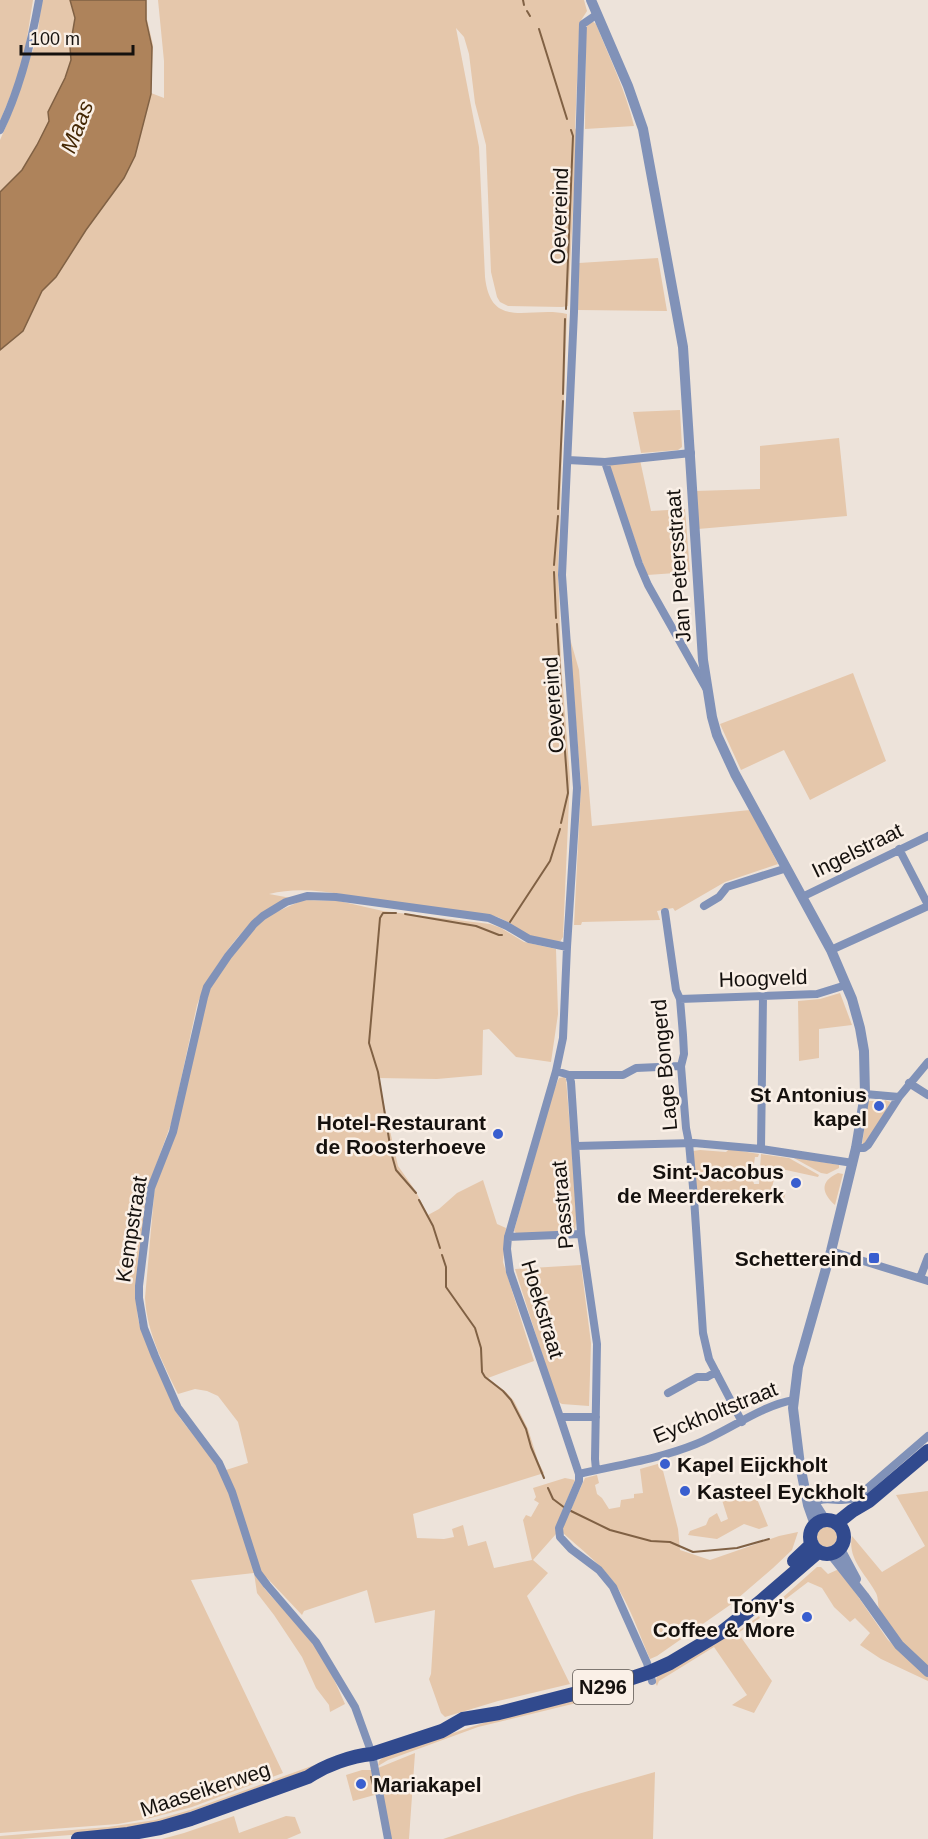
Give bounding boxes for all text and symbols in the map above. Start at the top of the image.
scale bar [21,18,134,56]
text: 100 m [30,29,80,49]
water label: Maas [56,97,98,157]
street label: Oevereind [546,167,572,265]
street label: Jan Petersstraat [661,489,695,643]
street label: Oevereind [538,656,568,754]
street label: Ingelstraat [808,818,906,882]
street label: Hoogveld [718,965,808,991]
street label: Lage Bongerd [647,998,681,1132]
place label: St Antonius kapel [750,1083,867,1130]
marker: St Antonius kapel [872,1099,886,1113]
place label: Hotel-Restaurant de Roosterhoeve [316,1111,486,1158]
marker: Hotel-Restaurant de Roosterhoeve [491,1127,505,1141]
street label: Passtraat [547,1160,577,1250]
place label: Sint-Jacobus de Meerderekerk [617,1160,784,1207]
street label: Kempstraat [111,1174,151,1284]
marker: Sint-Jacobus de Meerderekerk [789,1176,803,1190]
place label: Schettereind [735,1247,862,1270]
marker: Schettereind [867,1251,881,1265]
street label: Hoekstraat [517,1257,569,1361]
street label: Eyckholtstraat [650,1377,781,1447]
place label: Kapel Eijckholt [677,1453,828,1476]
marker: Kapel Eijckholt [658,1457,672,1471]
place label: Kasteel Eyckholt [697,1480,865,1503]
marker: Kasteel Eyckholt [678,1484,692,1498]
place label: Tony's Coffee & More [653,1594,795,1641]
marker: Tony's Coffee & More [800,1610,814,1624]
road number: N296 [573,1670,633,1704]
street label: Maaseikerweg [137,1757,273,1821]
place label: Mariakapel [373,1773,482,1796]
marker: Mariakapel [354,1777,368,1791]

